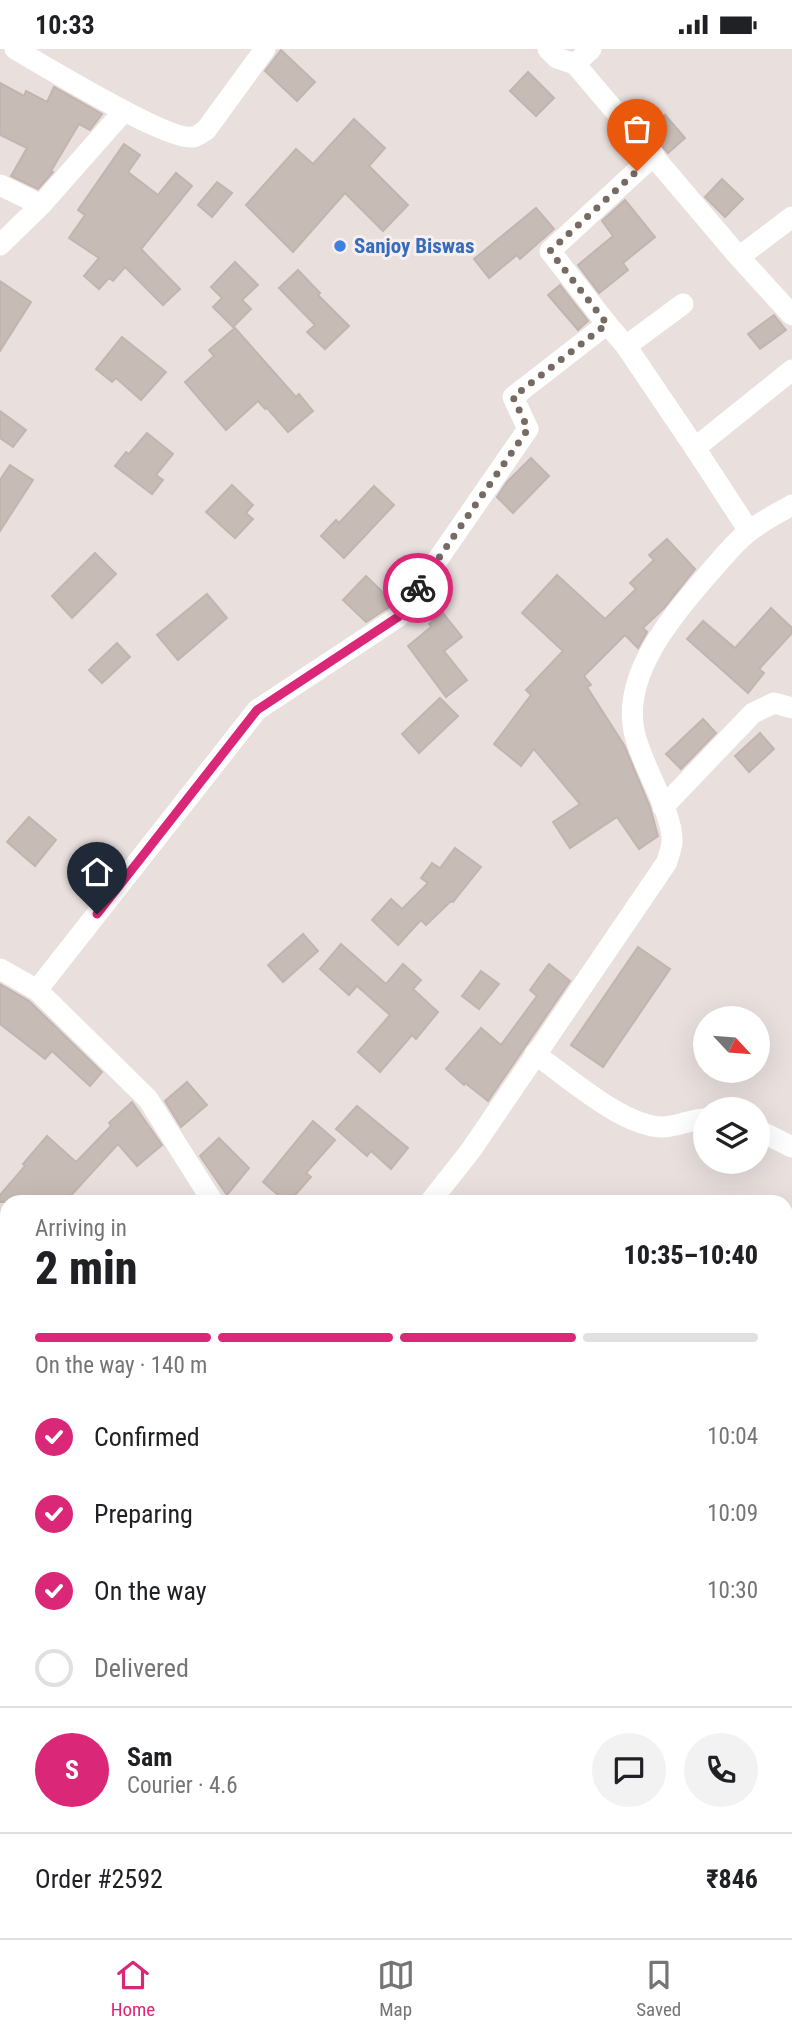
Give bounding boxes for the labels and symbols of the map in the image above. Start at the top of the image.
pin [607,99,667,171]
place label: Sanjoy Biswas [354,234,475,258]
marker: Sanjoy Biswas [332,238,348,254]
courier [383,553,453,623]
pin [67,842,127,914]
north arrow [693,1006,770,1083]

